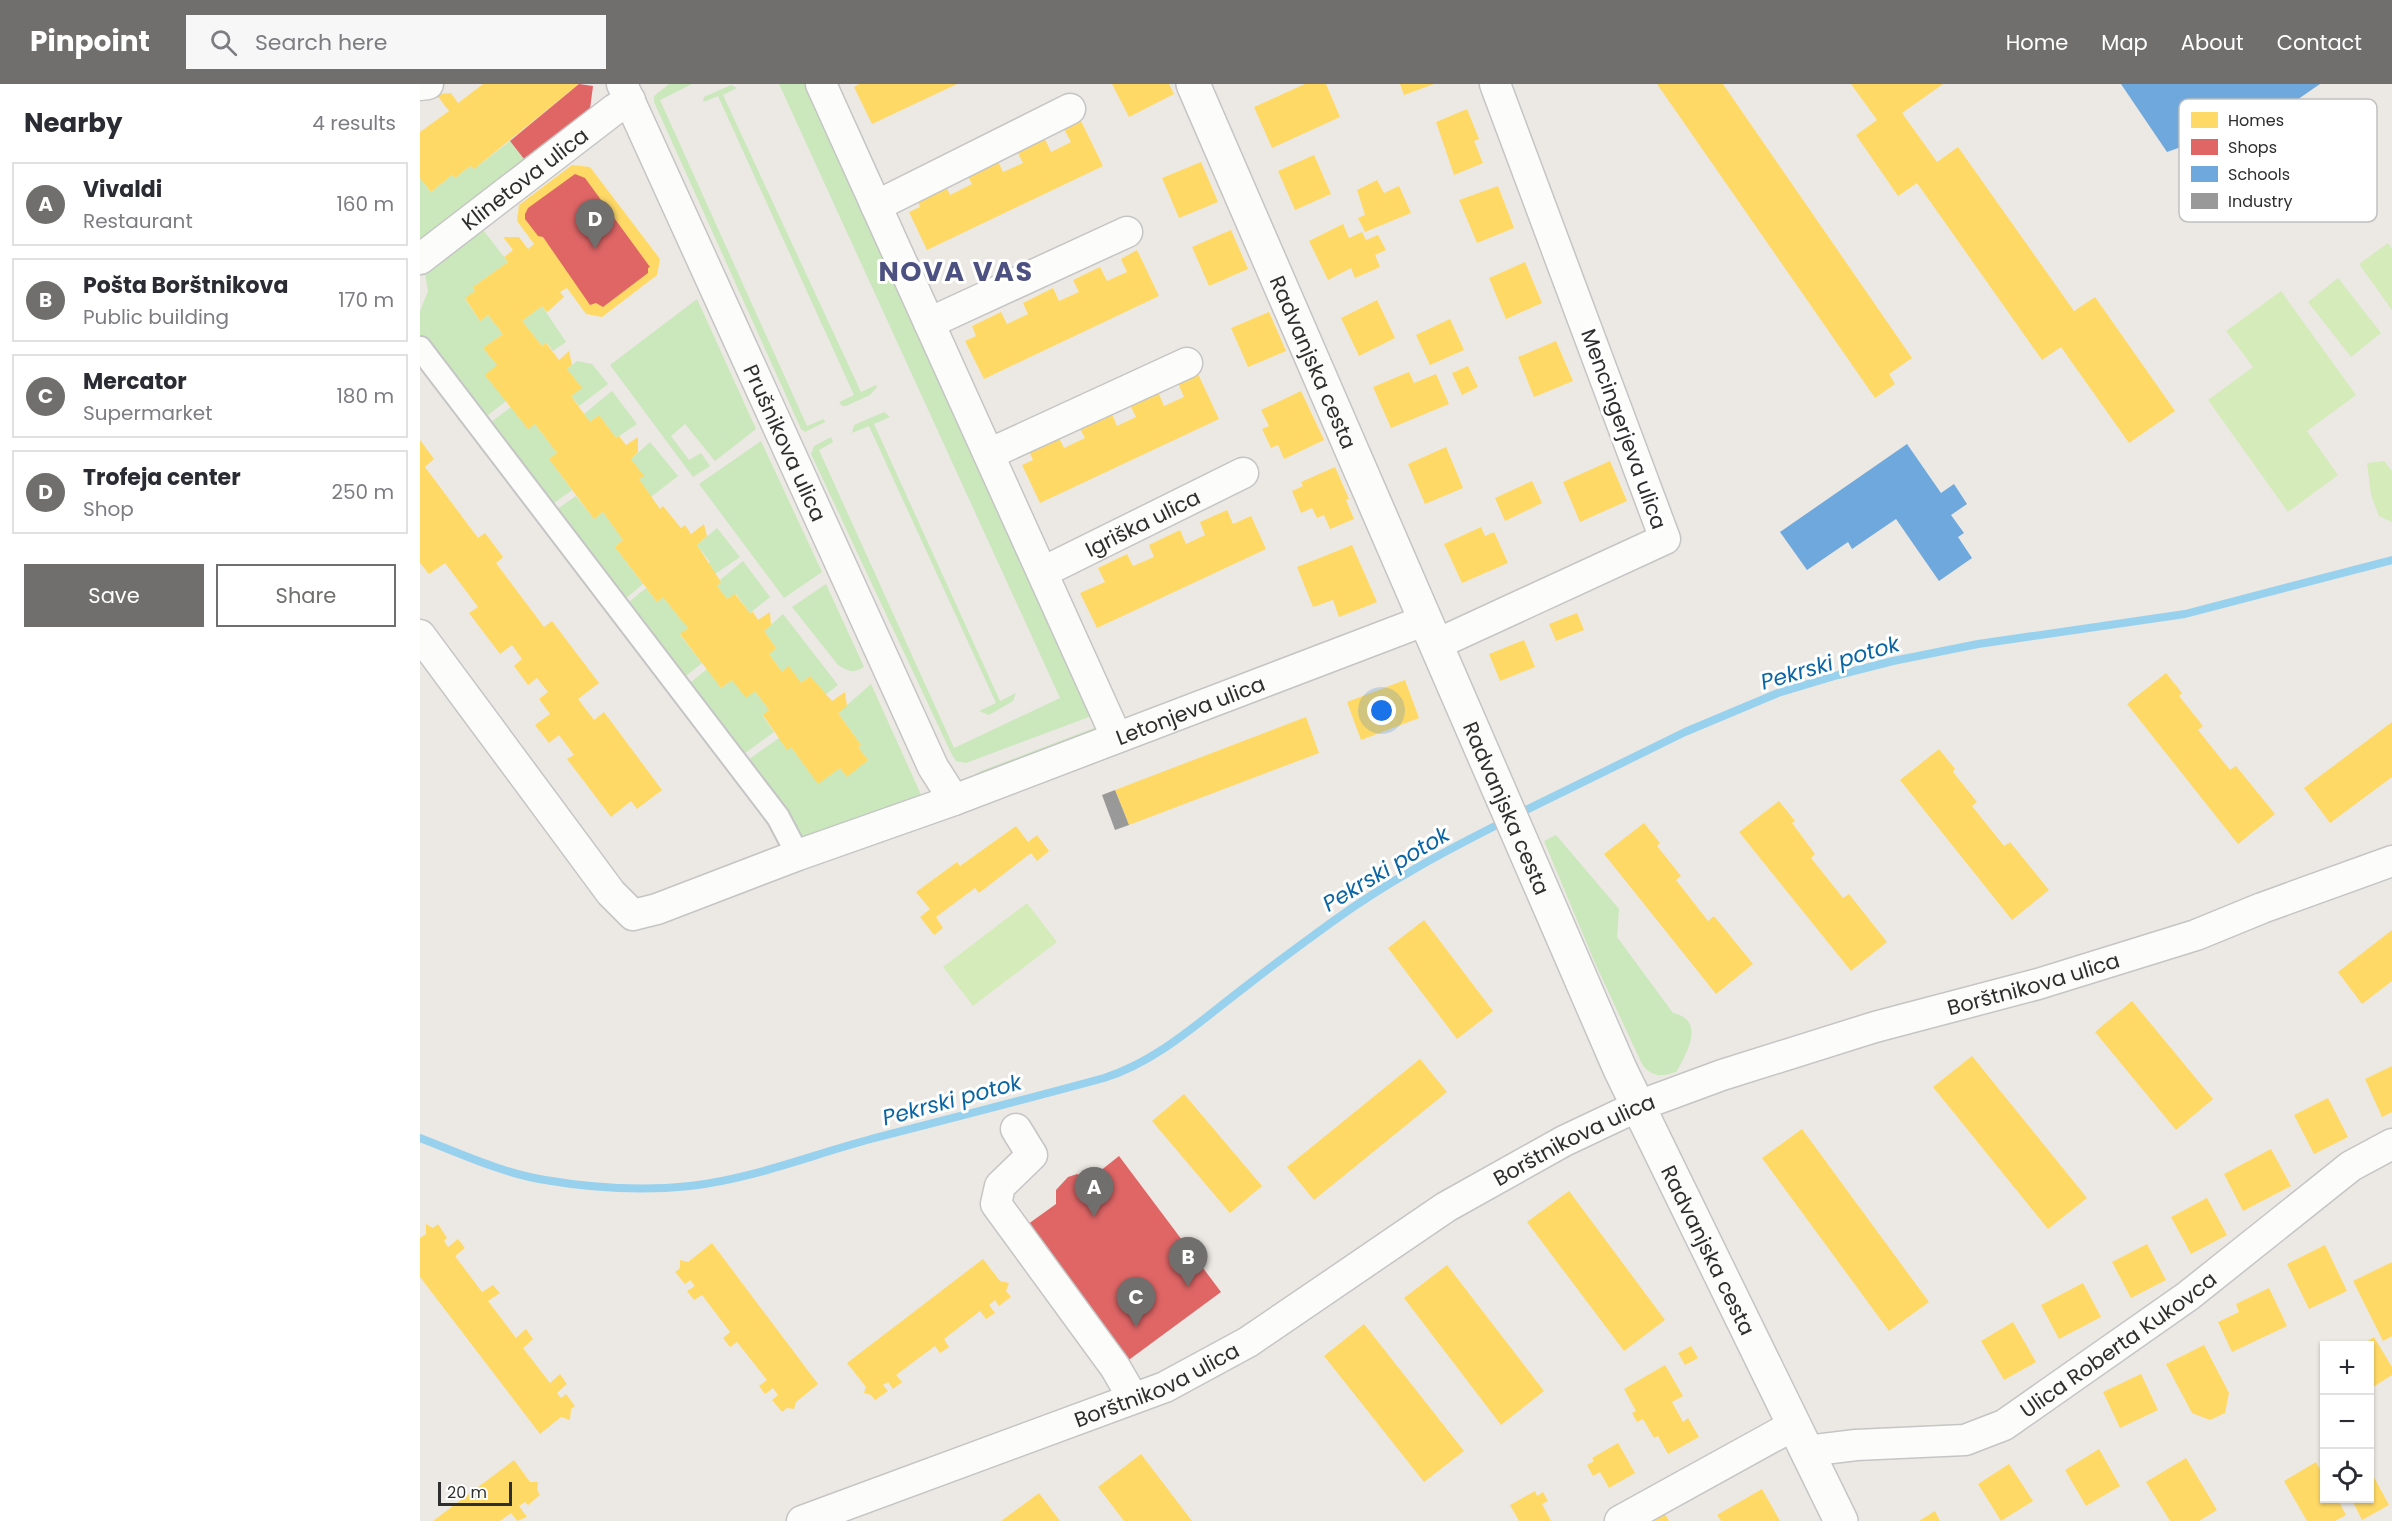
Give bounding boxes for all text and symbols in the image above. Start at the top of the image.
search box [186,15,606,69]
text: Pinpoint [30,22,150,61]
icon: search [207,26,240,59]
text: Search here [255,27,387,58]
text: Home [2006,28,2068,57]
text: Map [2101,28,2148,57]
text: About [2181,28,2244,57]
text: Contact [2277,28,2362,57]
legend [2179,99,2377,222]
text: Nearby [24,105,122,141]
text: 4 results [312,109,396,137]
text: Homes [2228,109,2284,132]
street label: Klinetova ulica [455,120,594,237]
text: Shops [2228,136,2277,159]
text: Schools [2228,163,2290,186]
text: Vivaldi [83,174,162,205]
text: A [38,190,53,218]
text: 160 m [336,190,394,218]
text: Industry [2228,190,2292,213]
pin: D [576,200,615,249]
text: Restaurant [83,207,193,235]
district label: NOVA VAS [878,253,1034,290]
text: Pošta Borštnikova [83,270,288,301]
street label: Radvanjska cesta [1263,271,1364,453]
text: B [39,286,52,314]
text: 170 m [338,286,394,314]
text: Public building [83,303,229,331]
street label: Mencingerjeva ulica [1574,325,1674,533]
street label: Prušnikova ulica [737,359,834,526]
text: Mercator [83,366,187,397]
text: C [38,382,53,410]
text: 180 m [336,382,394,410]
text: Supermarket [83,399,212,427]
text: Trofeja center [83,462,241,493]
text: D [38,478,53,506]
text: 250 m [331,478,394,506]
street label: Igriška ulica [1080,482,1205,563]
text: Shop [83,495,134,523]
button: Save [24,564,204,627]
button: Share [216,564,396,627]
water label: Pekrski potok [1757,628,1905,698]
street label: Letonjeva ulica [1112,668,1269,752]
your location [1367,696,1396,725]
street label: Radvanjska cesta [1457,717,1557,899]
water label: Pekrski potok [1317,818,1457,919]
street label: Borštnikova ulica [1944,945,2123,1022]
water label: Pekrski potok [879,1066,1027,1133]
street label: Borštnikova ulica [1488,1087,1659,1192]
street label: Radvanjska cesta [1655,1160,1762,1340]
pin: A [1074,1168,1114,1217]
pin: B [1168,1238,1208,1287]
street label: Ulica Roberta Kukovca [2014,1264,2222,1424]
pin: C [1116,1278,1156,1327]
street label: Borštnikova ulica [1070,1335,1244,1434]
map controls [2320,1341,2374,1503]
button: + [2320,1341,2374,1395]
button: − [2320,1395,2374,1449]
button: locate [2320,1449,2374,1503]
scale bar [438,1479,512,1506]
text: 20 m [447,1481,487,1504]

